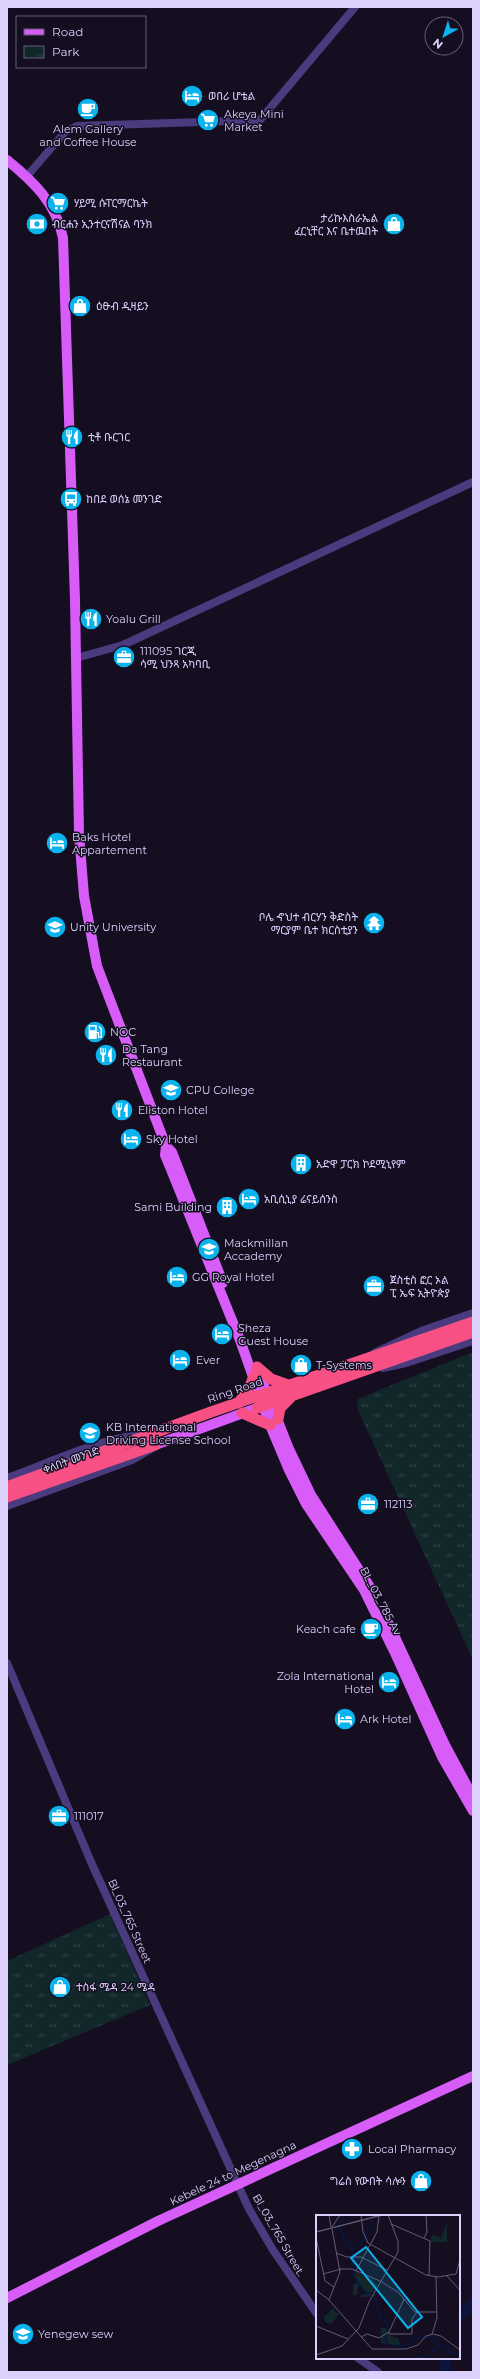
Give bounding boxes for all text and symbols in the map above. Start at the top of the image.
legend [16,16,146,68]
north arrow [424,16,464,56]
text: Road [52,24,83,39]
text: N [430,36,446,52]
text: Park [52,44,80,59]
hotel icon: ወበሪ ሆቴል [179,83,205,109]
place label: ወበሪ ሆቴል [208,89,256,103]
cafe icon: Alem Gallery and Coffee House [75,96,101,122]
supermarket icon: Akeya Mini Market [195,107,221,133]
place label: Akeya Mini Market [224,107,284,134]
place label: Alem Gallery and Coffee House [39,122,137,149]
supermarket icon: ሃይሚ ሱፐርማርኬት [45,190,71,216]
place label: ሃይሚ ሱፐርማርኬት [74,196,148,210]
bank icon: ብርሐን ኢንተርናሽናል ባንክ [24,211,50,237]
place label: ታሪኩእስራኤል ፈርኒቸር እና ቤተዉበት [294,211,379,238]
shop icon: ታሪኩእስራኤል ፈርኒቸር እና ቤተዉበት [381,211,407,237]
place label: ብርሐን ኢንተርናሽናል ባንክ [52,217,152,231]
shop icon: ዕፁብ ዲዛይን [67,293,93,319]
place label: ዕፁብ ዲዛይን [96,299,149,313]
restaurant icon: ቲቶ ቡርገር [59,424,85,450]
place label: ቲቶ ቡርገር [88,430,130,444]
bus stop icon: ከበደ ወሰኔ መንገድ [58,486,84,512]
place label: ከበደ ወሰኔ መንገድ [86,492,162,506]
restaurant icon: Yoalu Grill [78,606,104,632]
place label: Yoalu Grill [106,612,161,626]
office icon: 111095 ገርጂ ሳሚ ህንጻ አካባቢ [111,644,137,670]
place label: 111095 ገርጂ ሳሚ ህንጻ አካባቢ [140,644,210,671]
hotel icon: Baks Hotel Appartement [44,830,70,856]
place label: Baks Hotel Appartement [72,830,147,857]
place label: ቦሌ ኆህተ ብርሃን ቅድስት ማርያም ቤተ ክርስቲያን [259,910,359,937]
temple icon: ቦሌ ኆህተ ብርሃን ቅድስት ማርያም ቤተ ክርስቲያን [361,910,387,936]
school or university icon: Unity University [42,914,68,940]
place label: Unity University [70,920,156,934]
fuel station icon: NOC [82,1019,108,1045]
place label: NOC [110,1025,136,1039]
restaurant icon: Da Tang Restaurant [93,1042,119,1068]
place label: Da Tang Restaurant [122,1042,183,1069]
school or university icon: CPU College [158,1077,184,1103]
place label: CPU College [186,1083,255,1097]
restaurant icon: Eliston Hotel [109,1097,135,1123]
place label: Eliston Hotel [138,1103,208,1117]
hotel icon: Sky Hotel [118,1126,144,1152]
place label: Sky Hotel [146,1132,198,1146]
building icon: አድዋ ፓርክ ኮደሚኒየም [288,1151,314,1177]
place label: አድዋ ፓርክ ኮደሚኒየም [316,1157,406,1171]
hotel icon: አቢሲኒያ ሬናይሰንስ [236,1186,262,1212]
place label: አቢሲኒያ ሬናይሰንስ [264,1192,338,1206]
building icon: Sami Building [214,1194,240,1220]
place label: Sami Building [134,1200,212,1214]
school or university icon: Mackmillan Accademy [196,1236,222,1262]
place label: Mackmillan Accademy [224,1236,288,1263]
hotel icon: GG Royal Hotel [164,1264,190,1290]
place label: GG Royal Hotel [192,1270,274,1284]
office icon: ጀስቲስ ፎር ኦል ፒ ኤፍ ኢትዮጵያ [361,1273,387,1299]
place label: ጀስቲስ ፎር ኦል ፒ ኤፍ ኢትዮጵያ [390,1273,450,1300]
hotel icon: Sheza Guest House [209,1321,235,1347]
place label: Sheza Guest House [238,1321,309,1348]
hotel icon: Ever [167,1347,193,1373]
shop icon: T-Systems [288,1352,314,1378]
place label: Ever [196,1353,220,1367]
place label: T-Systems [316,1358,373,1372]
street label: Ring Road [206,1374,264,1406]
school or university icon: KB International Driving License School [77,1420,103,1446]
place label: KB International Driving License School [106,1420,231,1447]
street label: ቀለበት መንገድ [41,1443,101,1477]
office icon: 112113 [355,1491,381,1517]
place label: 112113 [384,1497,412,1511]
street label: BL_03_785 Av [357,1564,405,1638]
cafe icon: Keach cafe [358,1616,384,1642]
place label: Keach cafe [296,1622,356,1636]
place label: Zola International Hotel [277,1669,374,1696]
hotel icon: Zola International Hotel [376,1669,402,1695]
hotel icon: Ark Hotel [332,1706,358,1732]
place label: Ark Hotel [360,1712,411,1726]
office icon: 111017 [46,1803,72,1829]
place label: 111017 [74,1809,104,1823]
street label: Bl_03_765 Street [105,1877,155,1966]
shop icon: ተስፋ ሜዳ 24 ሜዳ [47,1974,73,2000]
place label: ተስፋ ሜዳ 24 ሜዳ [76,1980,155,1994]
pharmacy icon: Local Pharmacy [339,2136,365,2162]
street label: Kebele 24 to Megenagna [168,2138,298,2208]
place label: Local Pharmacy [368,2142,456,2156]
shop icon: ግሬስ የውበት ሳሎን [408,2168,434,2194]
place label: ግሬስ የውበት ሳሎን [330,2174,407,2188]
street label: Bl_03_765 Street. [250,2191,308,2279]
inset map [316,2215,460,2359]
school or university icon: Yenegew sew [10,2321,36,2347]
place label: Yenegew sew [38,2327,114,2341]

